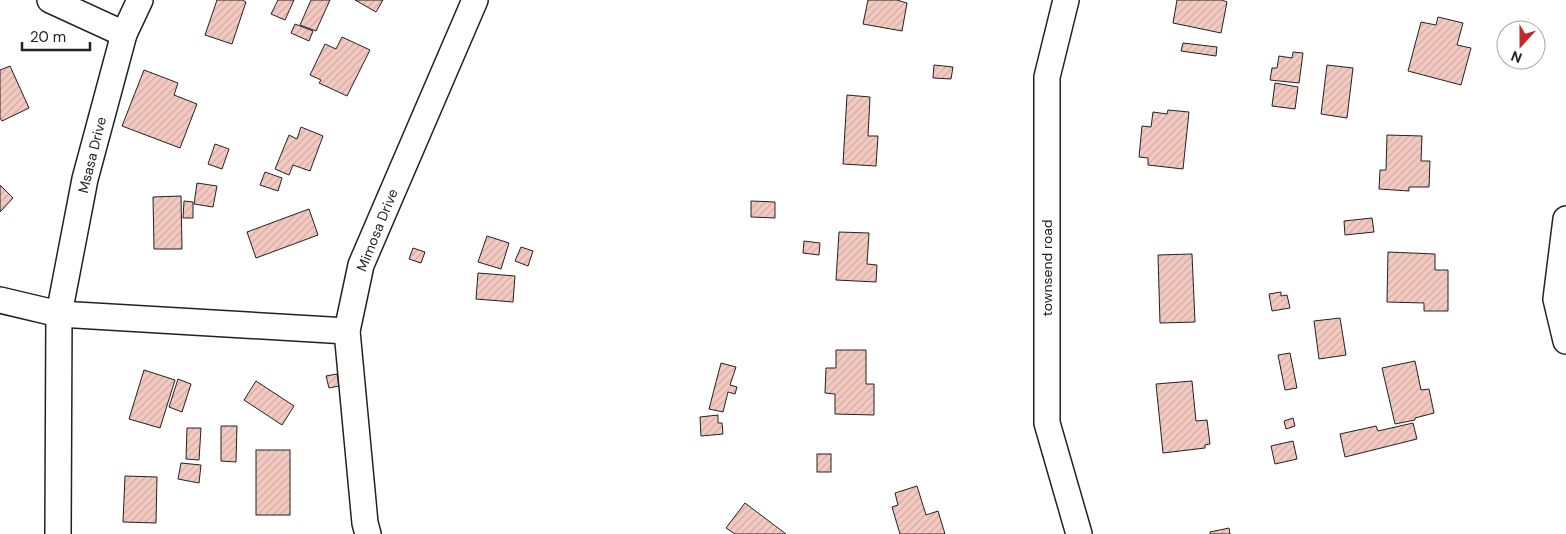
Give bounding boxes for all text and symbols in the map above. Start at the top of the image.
scale bar [22,20,90,52]
north arrow [1496,20,1546,70]
text: 20 m [30,27,66,47]
text: N [1508,47,1524,67]
street label: Msasa Drive [74,115,110,195]
street label: Mimosa Drive [352,186,402,274]
street label: townsend road [1038,219,1056,317]

